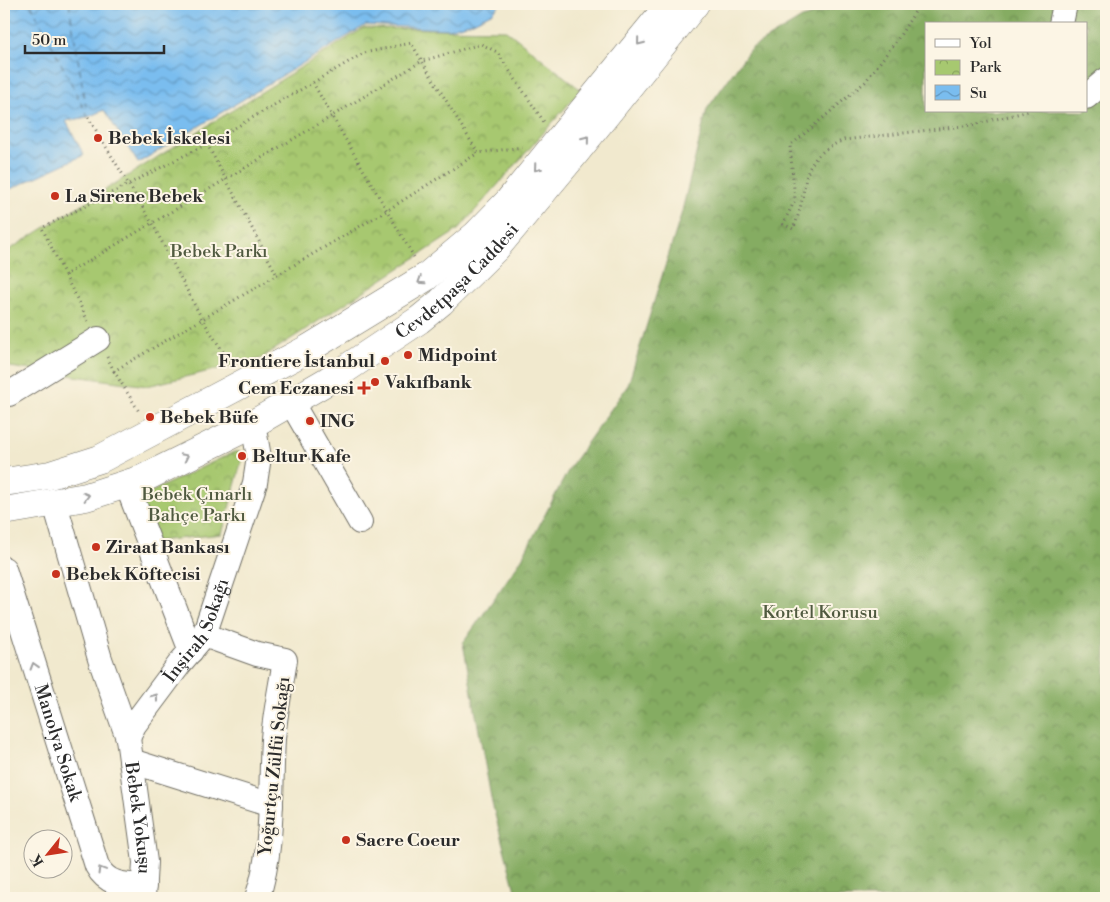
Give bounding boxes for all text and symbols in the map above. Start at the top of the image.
scale bar [25,22,164,54]
legend [925,22,1088,112]
text: 50 m [32,31,66,50]
text: Yol [969,34,992,53]
one-way arrow [637,36,645,45]
text: Park [970,58,1002,77]
text: Su [970,84,988,103]
place label: Bebek İskelesi [108,127,231,150]
marker: Bebek İskelesi [92,132,104,144]
one-way arrow [581,136,590,145]
one-way arrow [534,162,543,171]
place label: La Sirene Bebek [65,185,204,208]
marker: La Sirene Bebek [49,190,61,202]
street label: Cevdetpaşa Caddesi [391,219,524,345]
park label: Bebek Parkı [169,240,268,263]
one-way arrow [417,274,426,284]
place label: Midpoint [418,344,498,367]
marker: Midpoint [402,349,414,361]
place label: Frontiere İstanbul [218,350,375,373]
marker: Frontiere İstanbul [379,355,391,367]
place label: Vakıfbank [384,371,473,394]
marker: Vakıfbank [369,376,381,388]
place label: Cem Eczanesi [238,377,354,400]
marker: Cem Eczanesi [358,382,370,394]
place label: Bebek Büfe [160,406,259,429]
place label: ING [320,410,355,433]
marker: Bebek Büfe [144,411,156,423]
marker: ING [304,415,316,427]
place label: Beltur Kafe [252,445,351,468]
marker: Beltur Kafe [236,450,248,462]
one-way arrow [180,453,189,463]
park label: Bebek Çınarlı Bahçe Parkı [140,483,253,527]
one-way arrow [82,492,90,502]
place label: Ziraat Bankası [106,536,230,559]
marker: Ziraat Bankası [90,541,102,553]
place label: Bebek Köftecisi [66,563,201,586]
marker: Bebek Köftecisi [50,568,62,580]
street label: İnşirah Sokağı [159,575,234,687]
park label: Kortel Korusu [762,601,878,624]
one-way arrow [30,663,40,671]
street label: Yoğurtçu Zülfü Sokağı [254,675,295,858]
street label: Manolya Sokak [29,681,88,806]
one-way arrow [149,694,157,703]
street label: Bebek Yokuşu [119,759,156,876]
place label: Sacre Coeur [356,829,460,852]
north arrow [22,830,72,880]
marker: Sacre Coeur [340,834,352,846]
text: K [27,850,48,869]
one-way arrow [97,867,107,876]

